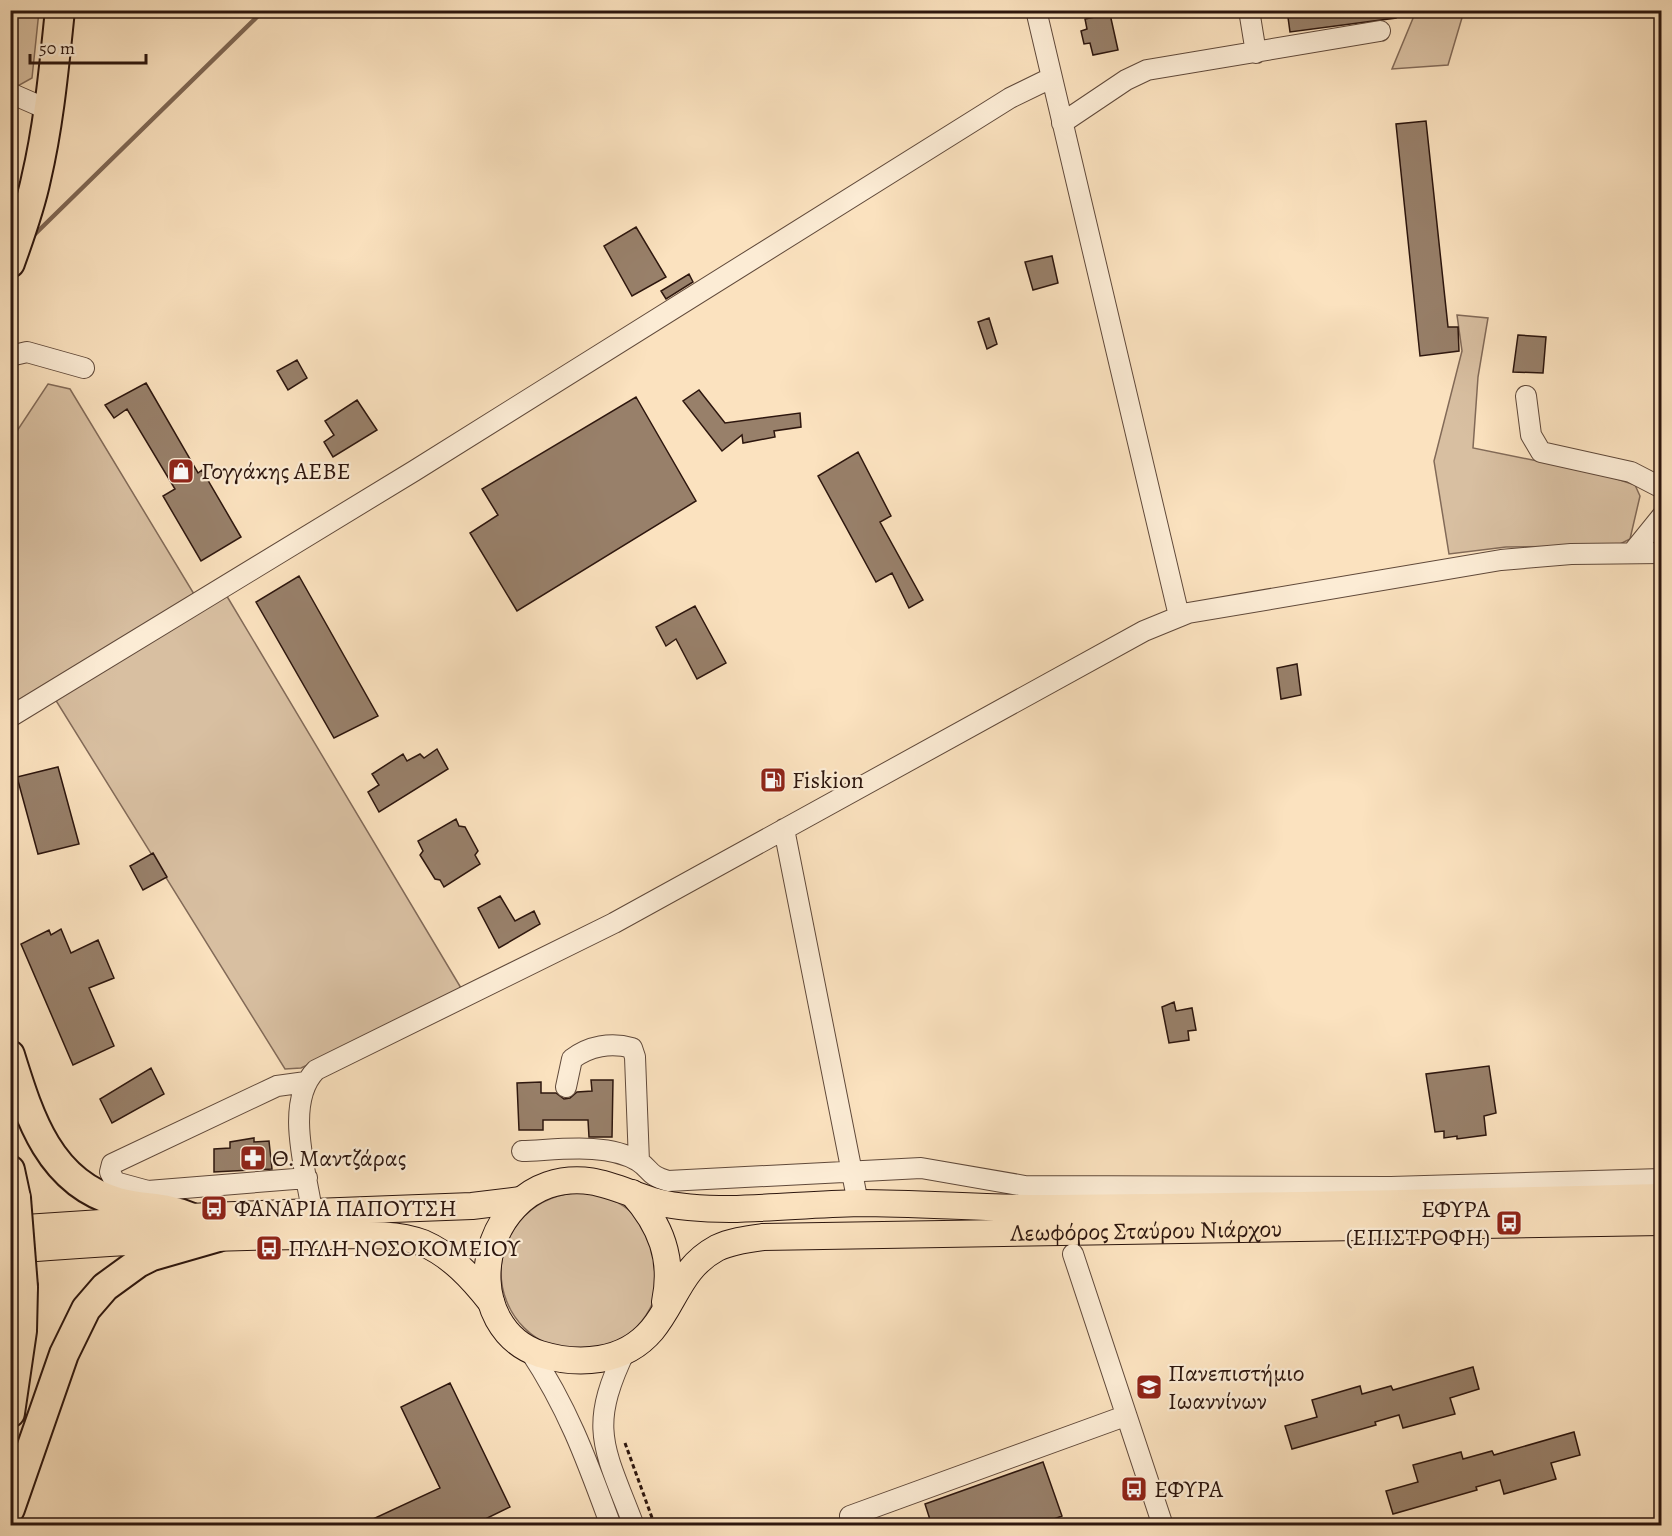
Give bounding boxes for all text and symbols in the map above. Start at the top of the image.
scale bar [30,27,146,65]
text: 50 m [39,36,75,60]
place label: Γογγάκης ΑΕΒΕ [201,455,351,487]
shop icon: Γογγάκης ΑΕΒΕ [166,456,196,486]
place label: Fiskion [792,764,864,796]
fuel station icon: Fiskion [758,765,788,795]
place label: Θ. Μαντζάρας [272,1142,406,1174]
pharmacy icon: Θ. Μαντζάρας [238,1143,268,1173]
place label: ΦΑΝΑΡΙΑ ΠΑΠΟΥΤΣΗ [234,1192,457,1224]
bus stop icon: ΦΑΝΑΡΙΑ ΠΑΠΟΥΤΣΗ [199,1193,229,1223]
place label: ΕΦΥΡΑ (ΕΠΙΣΤΡΟΦΗ) [1346,1193,1491,1253]
bus stop icon: ΕΦΥΡΑ (ΕΠΙΣΤΡΟΦΗ) [1494,1208,1524,1238]
street label: Λεωφόρος Σταύρου Νιάρχου [1009,1212,1282,1249]
place label: ΠΥΛΗ ΝΟΣΟΚΟΜΕΙΟΥ [288,1232,521,1264]
bus stop icon: ΠΥΛΗ ΝΟΣΟΚΟΜΕΙΟΥ [254,1233,284,1263]
place label: Πανεπιστήμιο Ιωαννίνων [1168,1357,1305,1417]
school or university icon: Πανεπιστήμιο Ιωαννίνων [1134,1372,1164,1402]
place label: ΕΦΥΡΑ [1154,1473,1224,1505]
bus stop icon: ΕΦΥΡΑ [1119,1474,1149,1504]

